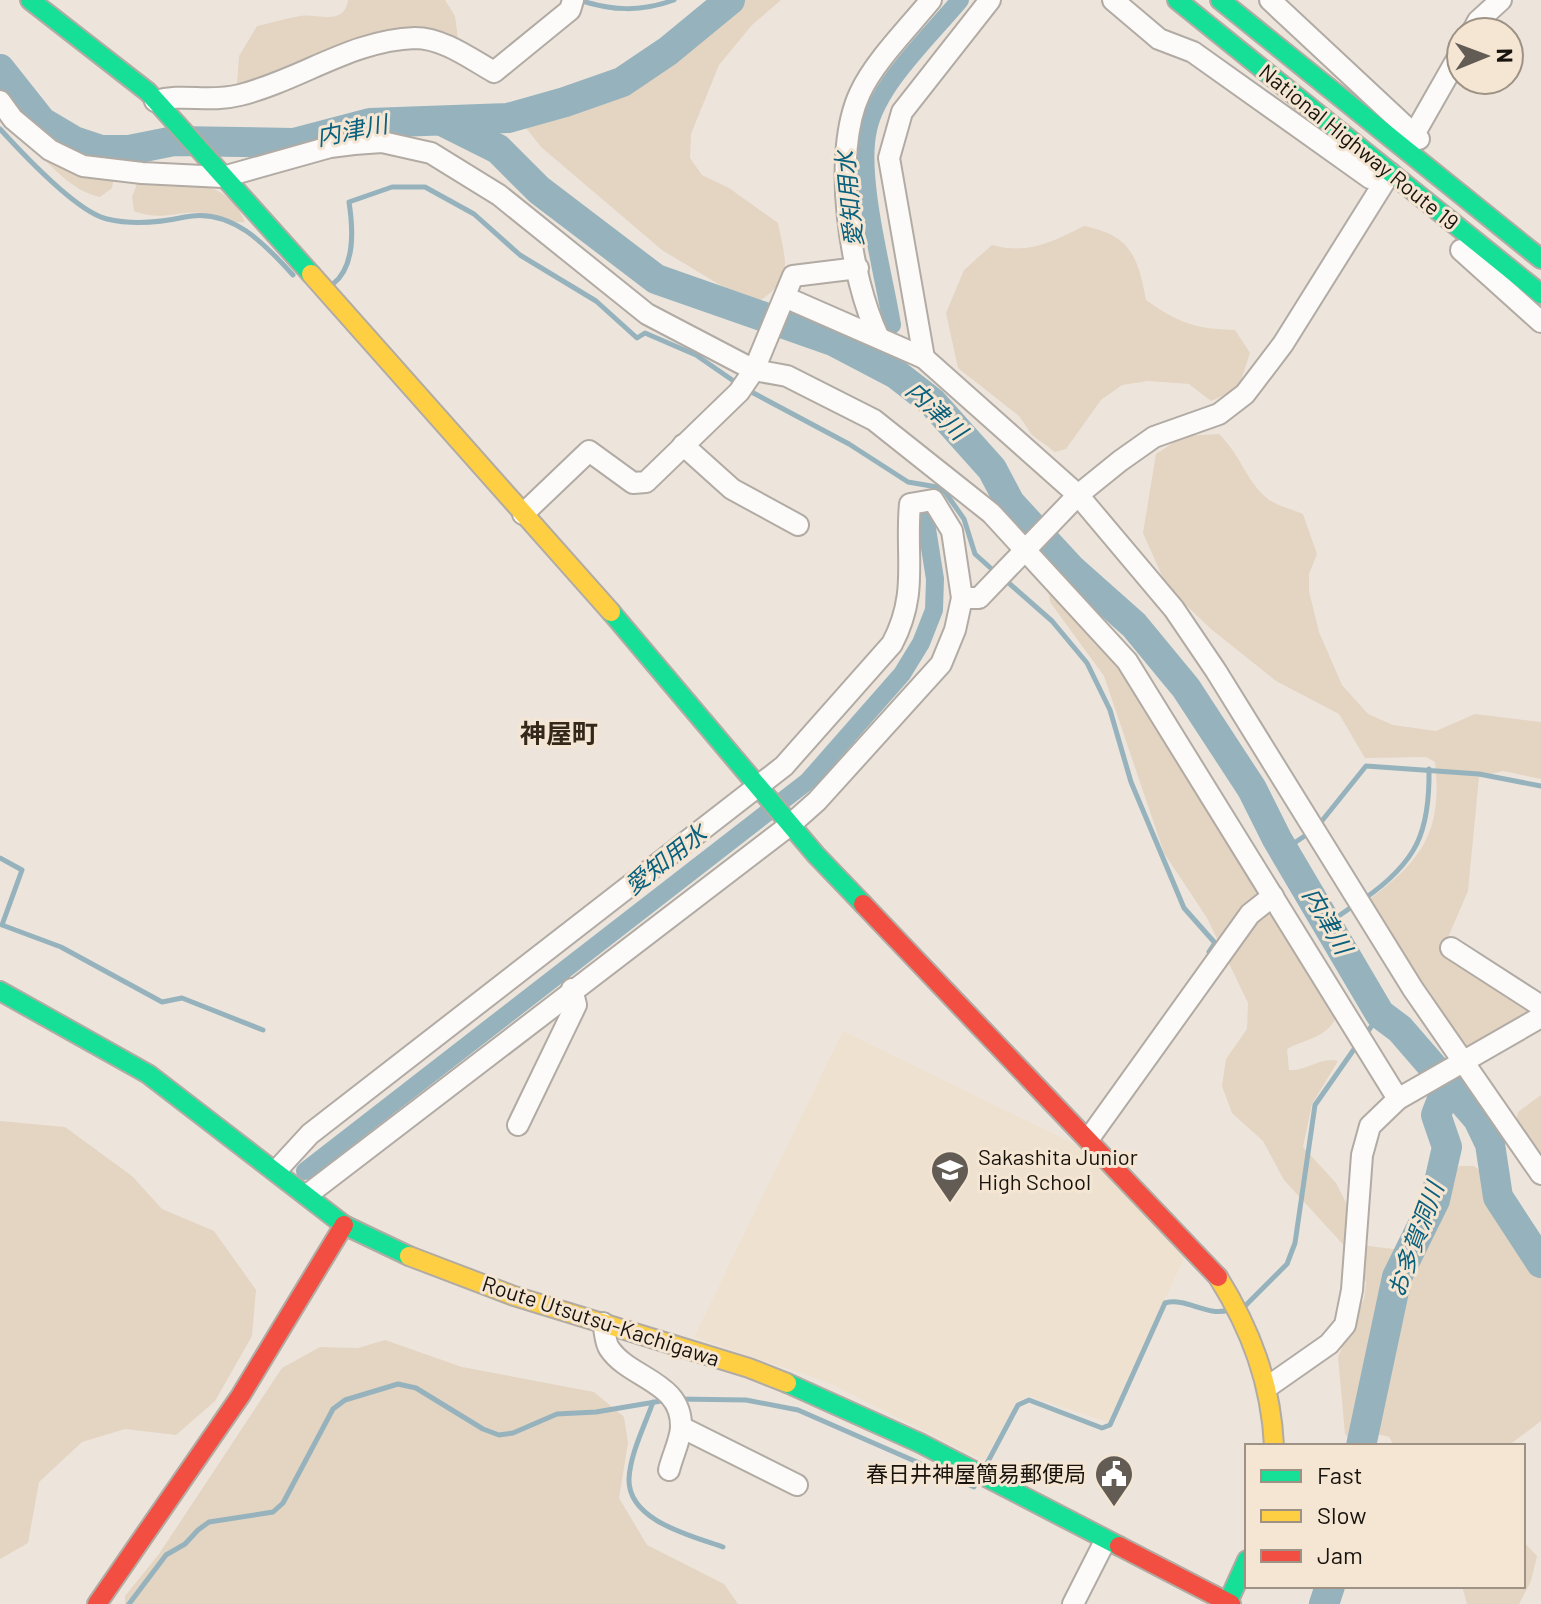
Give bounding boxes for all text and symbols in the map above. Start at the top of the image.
north arrow [1445,16,1525,96]
text: N [1493,48,1519,63]
street label: National Highway Route 19 [1255,58,1465,235]
water label: 内津川 [314,108,393,151]
water label: 愛知用水 [829,147,868,248]
water label: 内津川 [901,375,975,447]
district label: 神屋町 [520,717,598,748]
water label: 愛知用水 [618,816,714,900]
water label: 内津川 [1298,882,1360,961]
place label: Sakashita Junior High School [978,1143,1138,1194]
school or university icon: Sakashita Junior High School [929,1149,971,1204]
water label: お多賀洞川 [1380,1175,1450,1301]
street label: Route Utsutsu-Kachigawa [479,1269,723,1371]
legend [1245,1444,1525,1588]
public building icon: 春日井神屋簡易郵便局 [1093,1453,1135,1508]
place label: 春日井神屋簡易郵便局 [866,1460,1086,1486]
text: Fast [1317,1460,1362,1489]
text: Slow [1317,1500,1366,1529]
text: Jam [1317,1540,1363,1569]

